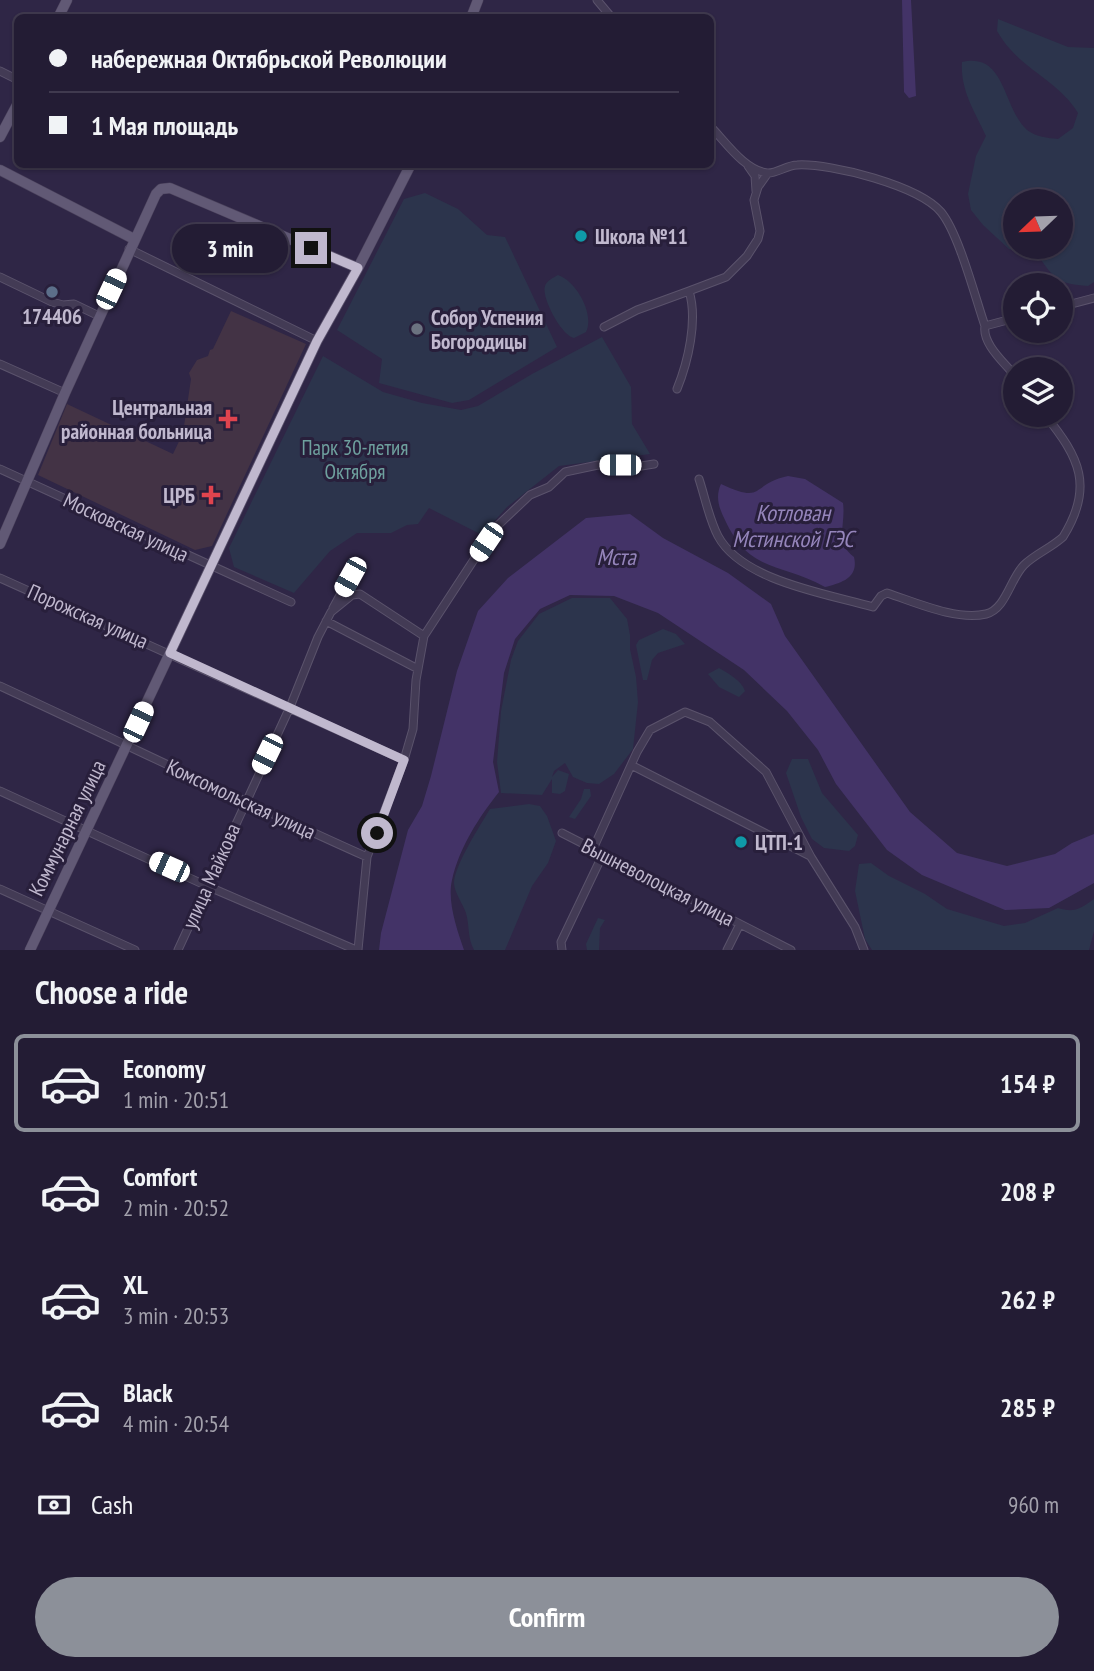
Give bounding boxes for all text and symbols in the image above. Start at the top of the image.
text: набережная Октябрьской Революции [91,42,447,75]
text: 1 Мая площадь [91,109,238,142]
north arrow [1003,189,1073,259]
map controls [1003,189,1073,427]
place label: Школа №11 [595,223,688,250]
callout: 3 min [171,224,286,272]
marker: Школа №11 [573,228,589,244]
route end [295,232,327,264]
text: 3 min [207,234,253,263]
car [93,266,130,312]
button: locate [1003,273,1073,343]
marker: 174406 [44,284,60,300]
place label: 174406 [22,303,82,330]
place label: Собор Успения Богородицы [431,304,543,355]
marker: Собор Успения Богородицы [409,321,425,337]
button: layers [1003,357,1073,427]
place label: Центральная районная больница [61,394,212,445]
marker: Центральная районная больница [218,409,238,429]
park label: Парк 30-летия Октября [302,434,408,485]
car [600,455,642,476]
place label: ЦРБ [163,482,195,509]
marker: ЦРБ [201,485,221,505]
street label: Московская улица [59,486,193,568]
water label: Котлован Мстинской ГЭС [732,498,857,553]
car [466,519,507,565]
water label: Мста [596,542,637,571]
car [331,554,370,600]
street label: Порожская улица [24,577,152,655]
car [120,699,157,745]
car [249,731,286,777]
street label: Комсомольская улица [162,753,320,845]
street label: Коммунарная улица [22,756,112,900]
route start [361,817,393,849]
street label: улица Майкова [176,819,246,933]
place label: ЦТП-1 [755,829,803,856]
street label: Вышневолоцкая улица [577,832,739,932]
marker: ЦТП-1 [733,834,749,850]
car [146,849,193,885]
text: Choose a ride [35,971,188,1013]
icon: car [39,1052,102,1115]
text: Economy [123,1052,205,1085]
text: 154 ₽ [1000,1067,1055,1100]
text: 1 min · 20:51 [123,1085,229,1114]
icon: car [39,1160,102,1223]
text: Comfort [123,1160,197,1193]
text: 208 ₽ [1000,1175,1055,1208]
text: 2 min · 20:52 [123,1193,229,1222]
icon: car [39,1268,102,1331]
text: XL [123,1268,148,1301]
text: 262 ₽ [1000,1283,1055,1316]
text: 3 min · 20:53 [123,1301,229,1330]
icon: car [39,1376,102,1439]
text: Black [123,1376,173,1409]
text: 285 ₽ [1000,1391,1055,1424]
text: 4 min · 20:54 [123,1409,229,1438]
icon: cash [35,1486,73,1524]
text: Cash [91,1488,133,1521]
text: 960 m [1008,1490,1059,1519]
button: Confirm [35,1577,1059,1657]

